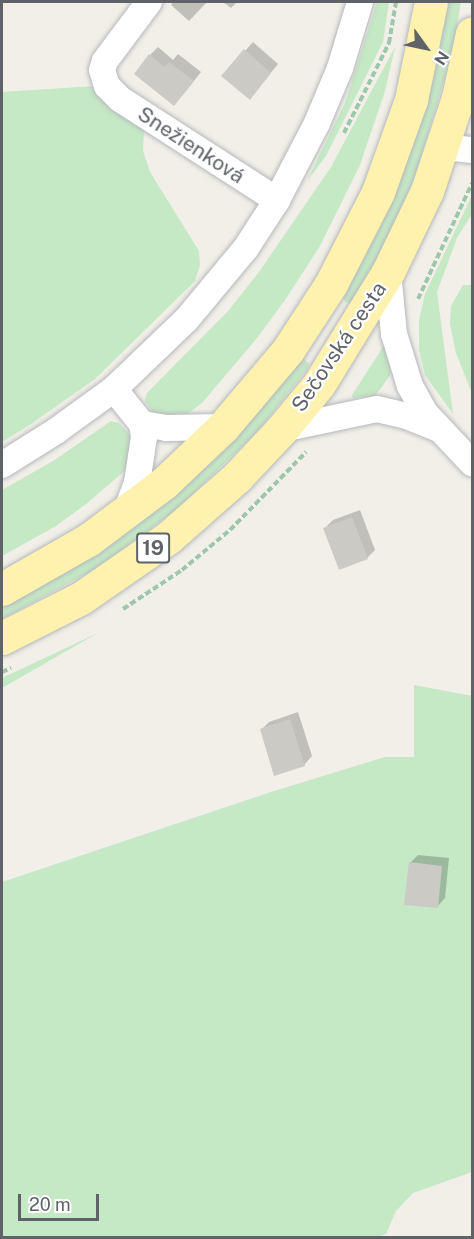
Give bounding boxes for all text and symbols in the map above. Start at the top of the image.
north arrow [396,18,456,78]
text: N [430,48,453,68]
street label: Snežienková [133,101,249,189]
street label: Sečovská cesta [286,277,392,417]
road number: 19 [135,531,171,565]
scale bar [21,1182,102,1220]
text: 20 m [29,1194,71,1215]

